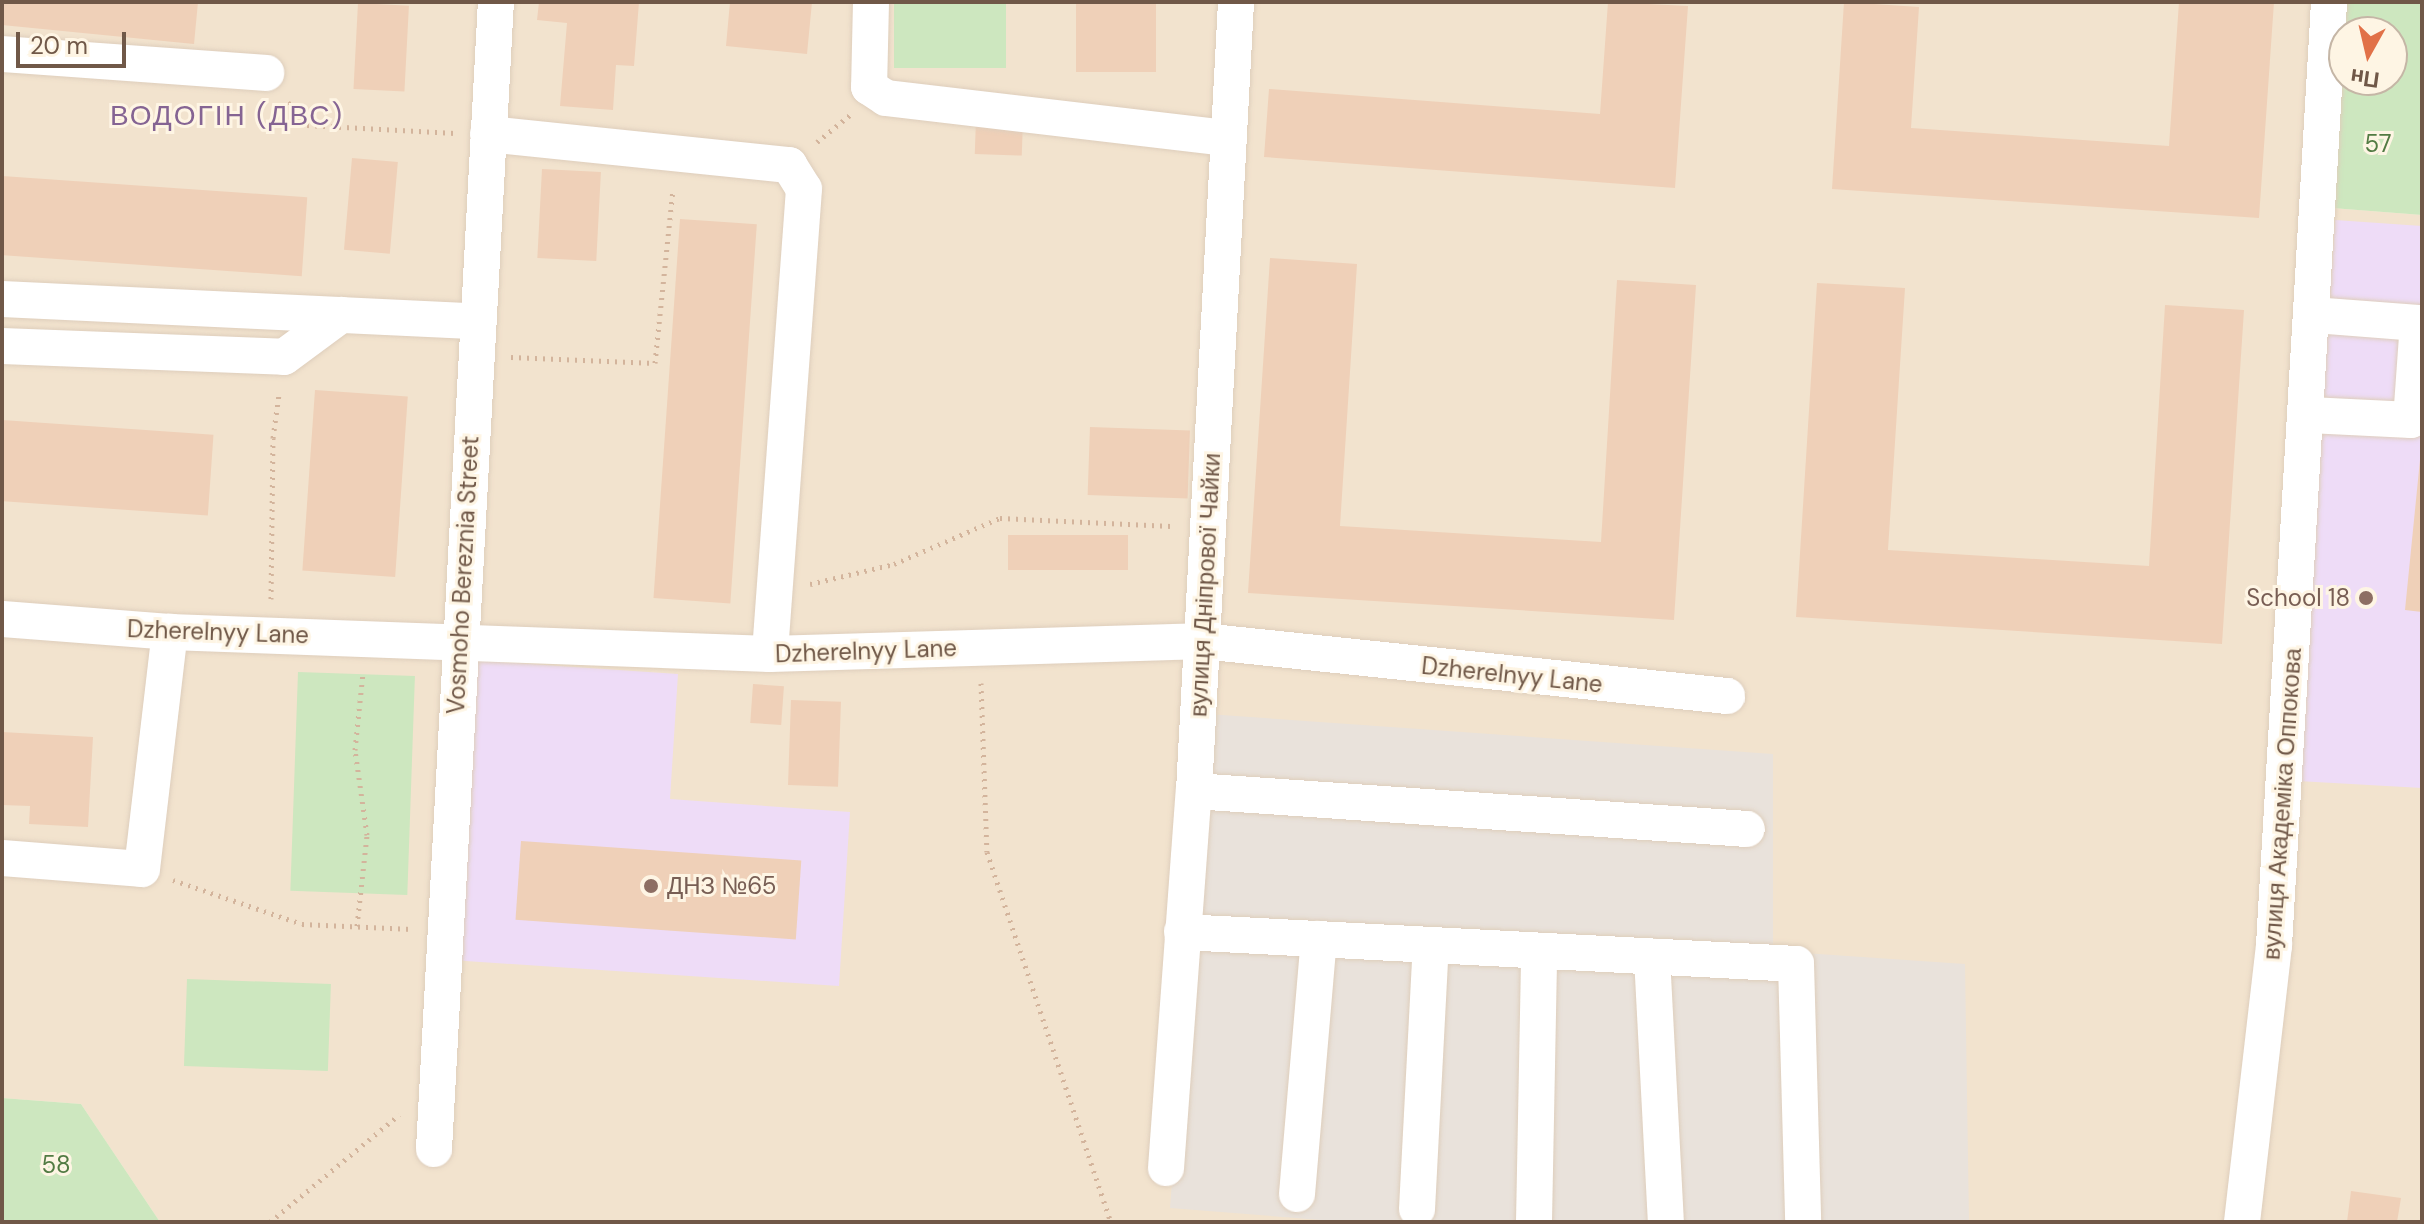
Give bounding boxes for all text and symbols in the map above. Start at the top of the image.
scale bar [20,16,130,66]
north arrow [2328,16,2408,96]
text: 20 m [30,30,88,61]
text: Пн [2348,62,2381,95]
district label: ВОДОГІН (ДВС) [110,99,344,133]
park label: 57 [2364,130,2392,158]
street label: Vosmoho Bereznia Street [441,435,485,715]
street label: вулиця Дніпрової Чайки [1184,452,1226,718]
place label: School 18 [2246,584,2350,612]
marker: School 18 [2357,589,2375,607]
street label: Dzherelnyy Lane [127,614,309,650]
street label: Dzherelnyy Lane [775,633,957,669]
street label: вулиця Академіка Оппокова [2257,647,2307,961]
street label: Dzherelnyy Lane [1420,651,1604,699]
place label: ДНЗ №65 [667,872,776,900]
marker: ДНЗ №65 [642,877,660,895]
park label: 58 [41,1151,71,1179]

